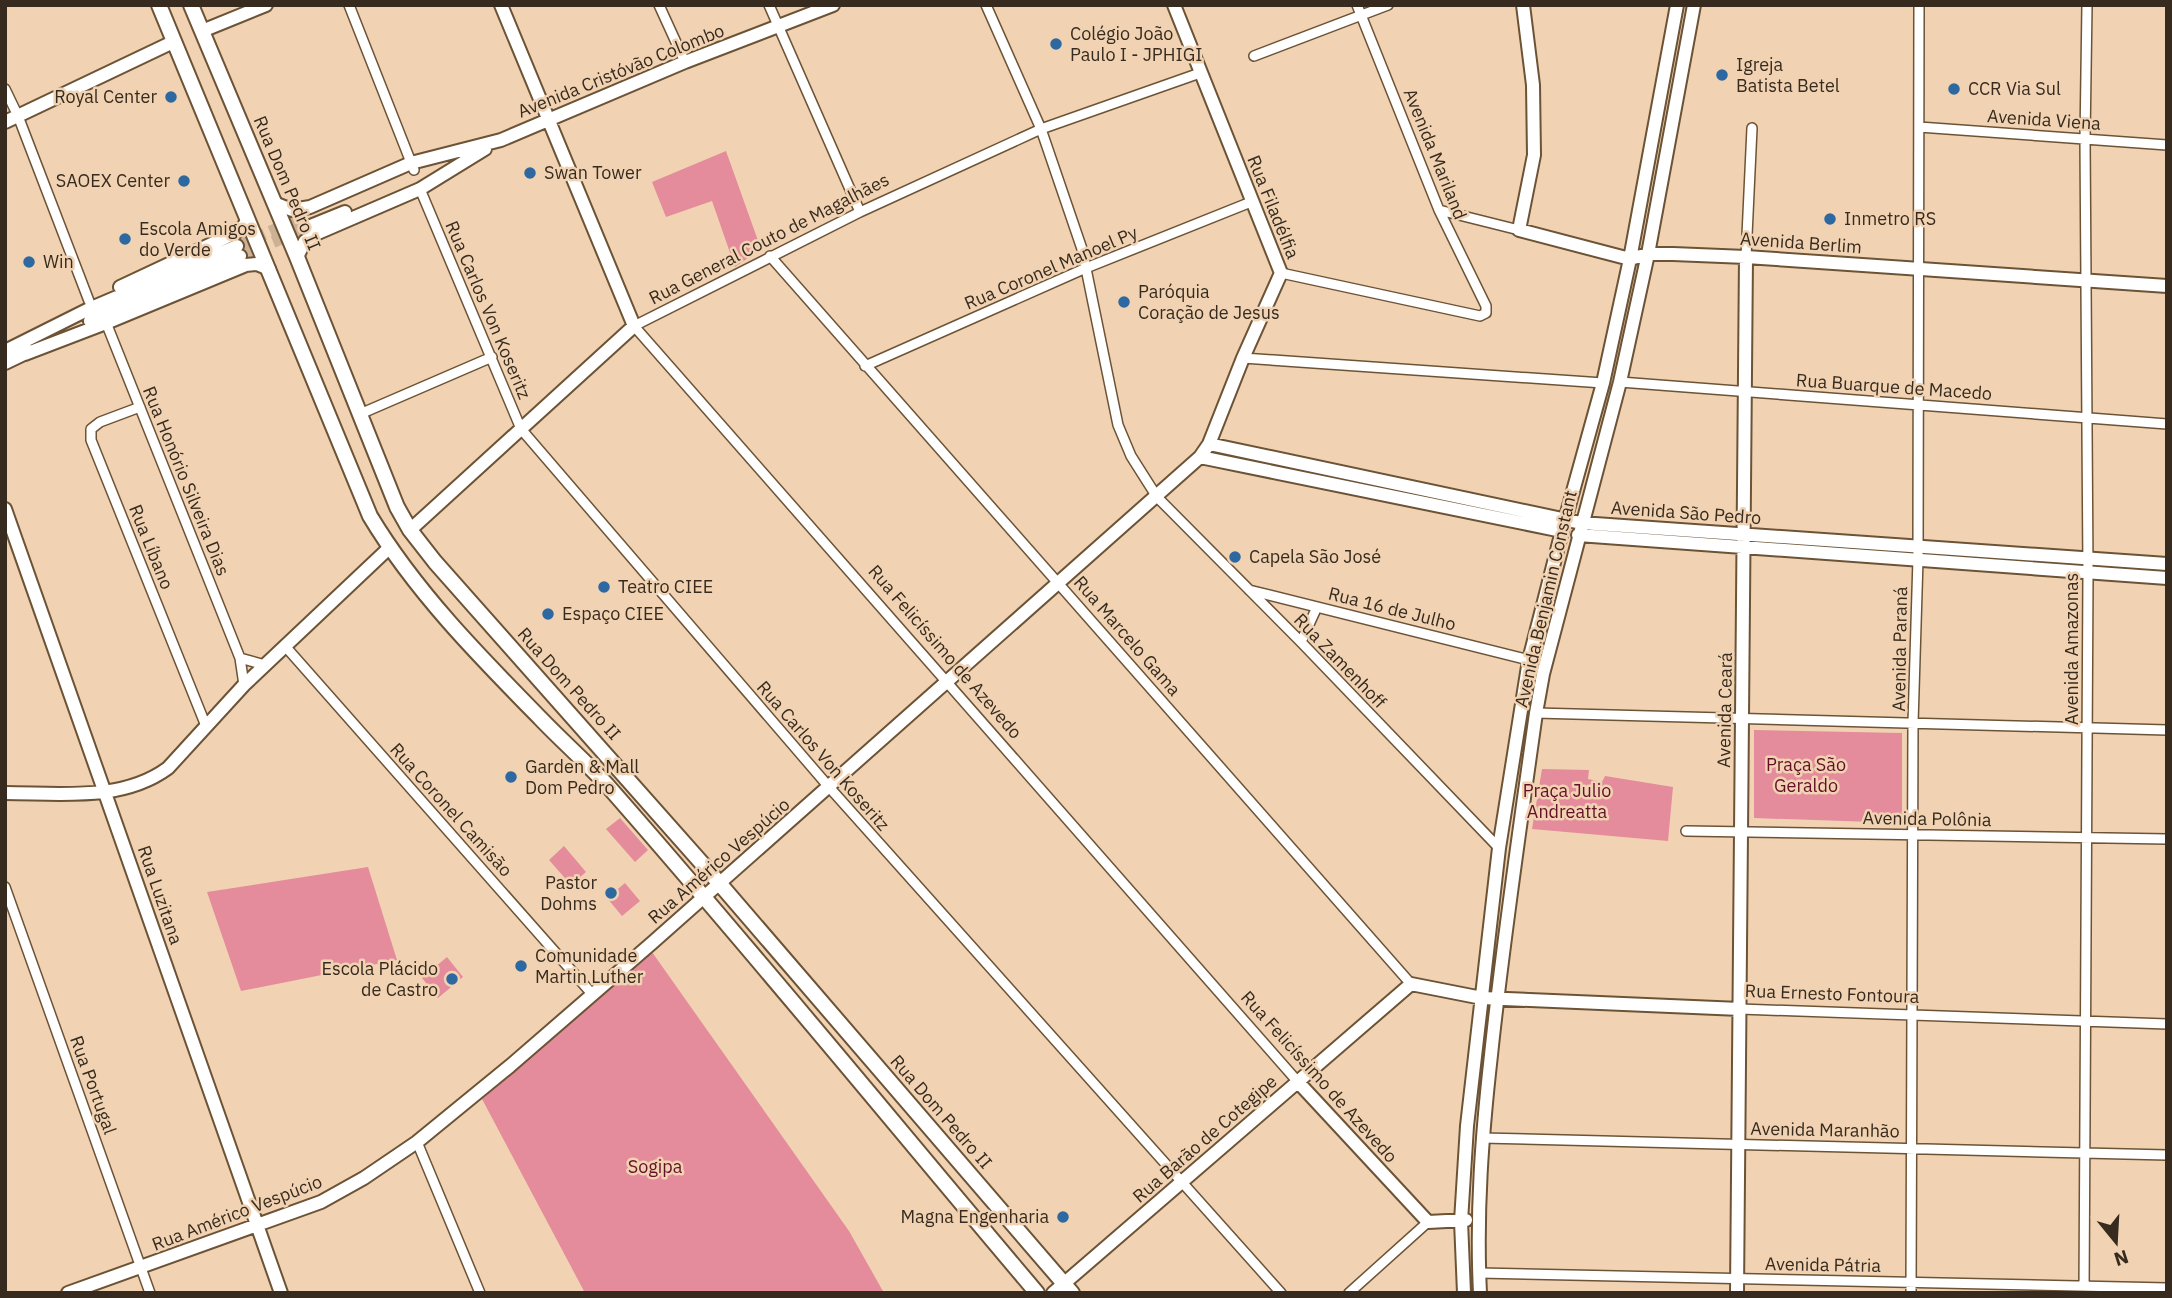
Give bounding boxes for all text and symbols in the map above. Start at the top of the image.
street label: Avenida Cristóvão Colombo [514,18,728,123]
place label: Colégio João Paulo I - JPHIGI [1070,22,1202,66]
marker: Colégio João Paulo I - JPHIGI [1048,36,1064,52]
place label: Igreja Batista Betel [1736,53,1840,97]
marker: Igreja Batista Betel [1714,67,1730,83]
place label: CCR Via Sul [1968,77,2061,100]
marker: CCR Via Sul [1946,81,1962,97]
place label: Royal Center [54,85,157,108]
street label: Avenida Mariland [1399,85,1472,223]
marker: Royal Center [163,89,179,105]
street label: Avenida Viena [1986,104,2102,135]
street label: Rua Dom Pedro II [249,112,326,254]
street label: Rua Filadélfia [1242,152,1305,262]
place label: Swan Tower [544,161,642,184]
marker: Swan Tower [522,165,538,181]
street label: Rua General Couto de Magalhães [645,168,893,309]
place label: SAOEX Center [56,169,170,192]
marker: SAOEX Center [176,173,192,189]
place label: Inmetro RS [1844,207,1936,230]
marker: Inmetro RS [1822,211,1838,227]
place label: Escola Amigos do Verde [139,217,256,261]
street label: Rua Carlos Von Koseritz [440,217,536,402]
street label: Rua Coronel Manoel Py [961,221,1141,314]
street label: Avenida Berlim [1739,227,1863,258]
marker: Escola Amigos do Verde [117,231,133,247]
place label: Win [43,250,74,273]
marker: Win [21,254,37,270]
place label: Paróquia Coração de Jesus [1138,280,1280,324]
marker: Paróquia Coração de Jesus [1116,294,1132,310]
street label: Rua Buarque de Macedo [1795,368,1993,405]
street label: Rua Honório Silveira Dias [138,383,235,579]
street label: Avenida Benjamin Constant [1509,488,1582,710]
street label: Avenida São Pedro [1610,496,1762,529]
street label: Rua Líbano [124,501,179,593]
place label: Capela São José [1249,545,1381,568]
marker: Capela São José [1227,549,1243,565]
street label: Rua Felicíssimo de Azevedo [863,560,1027,743]
street label: Rua Marcelo Gama [1069,571,1186,701]
street label: Avenida Amazonas [2060,573,2083,725]
place label: Teatro CIEE [618,575,713,598]
marker: Teatro CIEE [596,579,612,595]
street label: Rua 16 de Julho [1326,582,1458,635]
street label: Avenida Paraná [1887,586,1912,712]
place label: Espaço CIEE [562,602,664,625]
marker: Espaço CIEE [540,606,556,622]
street label: Rua Zamenhoff [1289,608,1392,713]
street label: Rua Dom Pedro II [513,623,626,745]
street label: Avenida Ceará [1712,652,1737,768]
street label: Rua Carlos Von Koseritz [752,676,895,835]
street label: Rua Coronel Camisão [385,738,518,881]
park label: Praça São Geraldo [1766,753,1846,797]
place label: Garden & Mall Dom Pedro [525,755,639,799]
marker: Garden & Mall Dom Pedro [503,769,519,785]
park label: Praça Julio Andreatta [1523,779,1611,823]
street label: Rua Américo Vespúcio [643,793,794,929]
street label: Avenida Polônia [1862,806,1992,831]
street label: Rua Luzitana [133,842,188,948]
place label: Pastor Dohms [540,871,597,915]
marker: Pastor Dohms [603,885,619,901]
place label: Comunidade Martin Luther [535,944,644,988]
place label: Escola Plácido de Castro [321,957,438,1001]
marker: Comunidade Martin Luther [513,958,529,974]
marker: Escola Plácido de Castro [444,971,460,987]
street label: Rua Ernesto Fontoura [1744,979,1920,1008]
street label: Rua Felicíssimo de Azevedo [1236,986,1403,1167]
street label: Rua Portugal [65,1032,122,1137]
street label: Rua Dom Pedro II [886,1050,997,1173]
street label: Rua Barão de Cotegipe [1128,1070,1282,1208]
street label: Avenida Maranhão [1750,1117,1900,1142]
park label: Sogipa [628,1155,683,1178]
street label: Rua Américo Vespúcio [148,1169,325,1256]
place label: Magna Engenharia [900,1205,1049,1228]
north arrow [2081,1207,2151,1277]
marker: Magna Engenharia [1055,1209,1071,1225]
text: N [2111,1245,2132,1272]
street label: Avenida Pátria [1765,1252,1882,1277]

